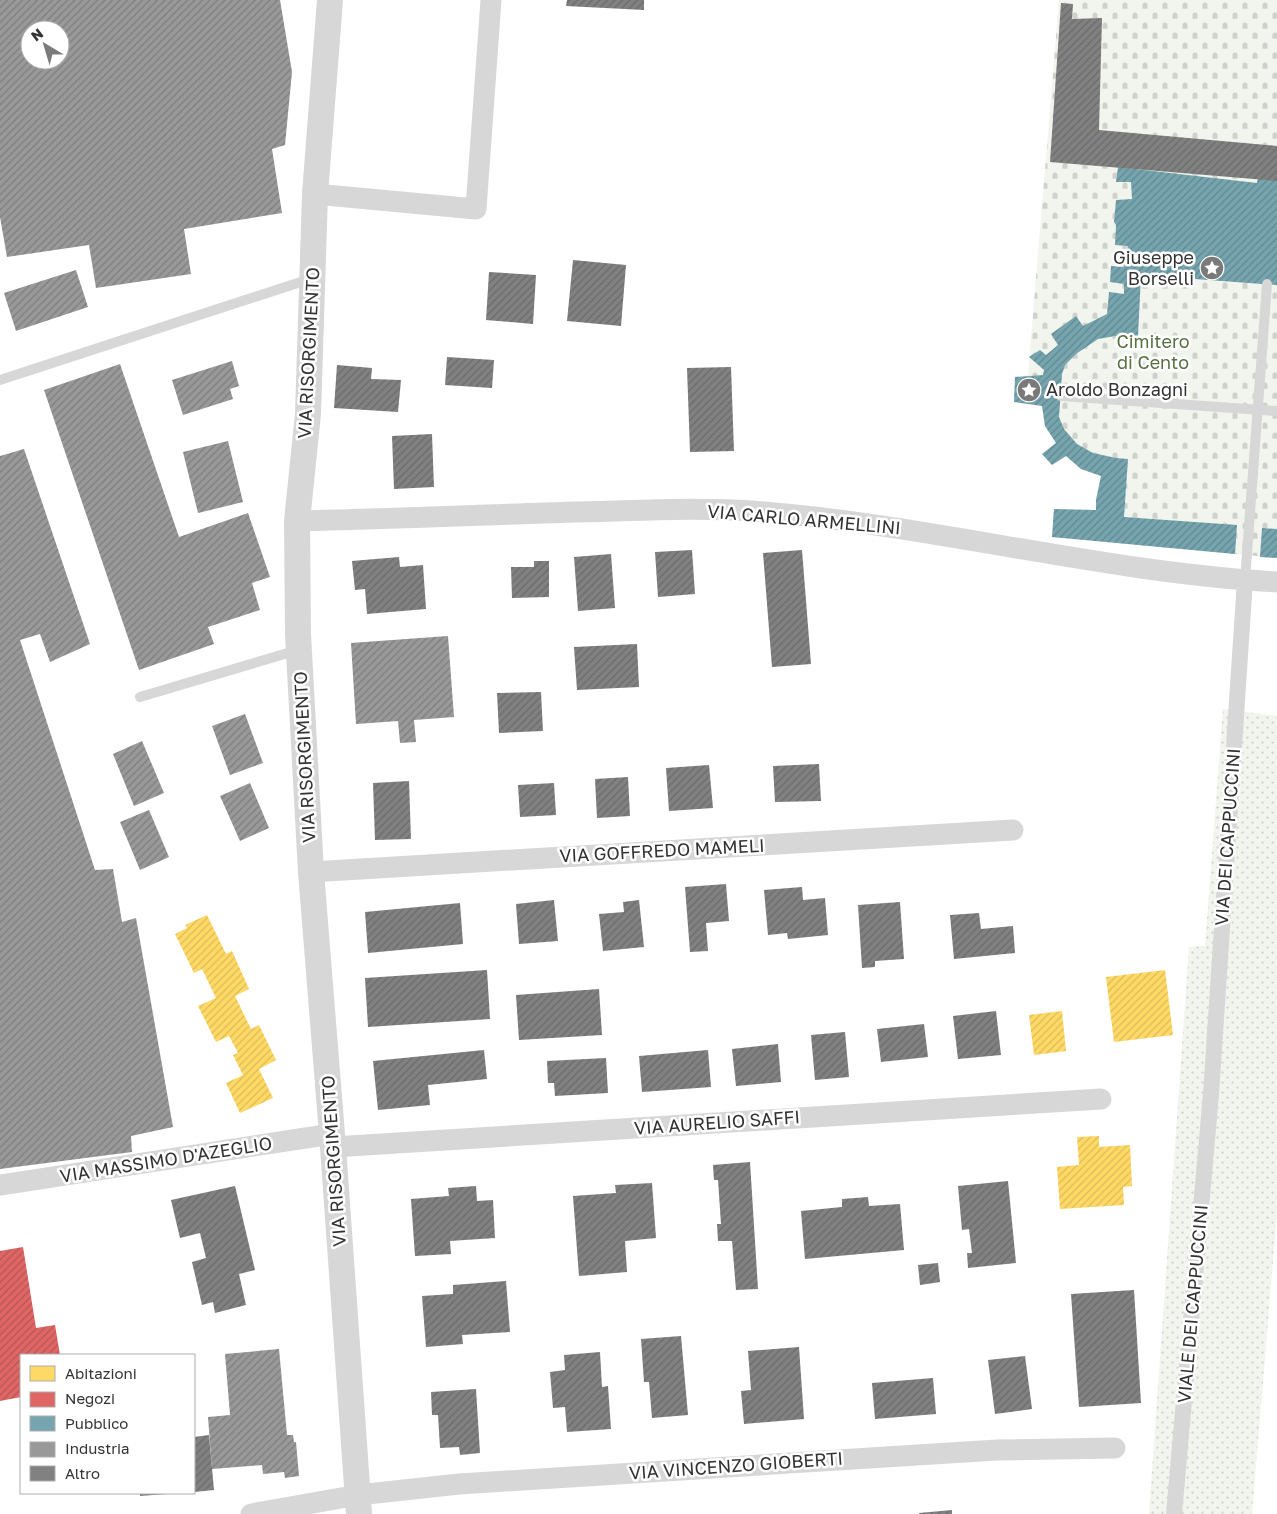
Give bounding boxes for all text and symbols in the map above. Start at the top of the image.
north arrow [20,20,70,70]
text: N [27,24,46,44]
place label: Giuseppe Borselli [1113,246,1194,289]
place icon: Giuseppe Borselli [1199,255,1225,281]
street label: VIA RISORGIMENTO [293,267,323,439]
park label: Cimitero di Cento [1116,330,1190,373]
place icon: Aroldo Bonzagni [1016,377,1042,403]
place label: Aroldo Bonzagni [1046,378,1188,400]
street label: VIA CARLO ARMELLINI [706,500,902,538]
street label: VIA RISORGIMENTO [289,671,319,843]
street label: VIA DEI CAPPUCCINI [1210,747,1244,927]
street label: VIA GOFFREDO MAMELI [559,834,765,866]
street label: VIA RISORGIMENTO [316,1075,350,1248]
street label: VIA AURELIO SAFFI [633,1105,801,1139]
street label: VIA MASSIMO D'AZEGLIO [58,1131,273,1187]
street label: VIALE DEI CAPPUCCINI [1172,1204,1212,1404]
legend [20,1354,195,1494]
text: Abitazioni [65,1364,137,1382]
text: Negozi [65,1389,115,1407]
text: Pubblico [65,1414,128,1432]
text: Industria [65,1439,130,1457]
street label: VIA VINCENZO GIOBERTI [628,1447,844,1483]
text: Altro [65,1464,100,1482]

